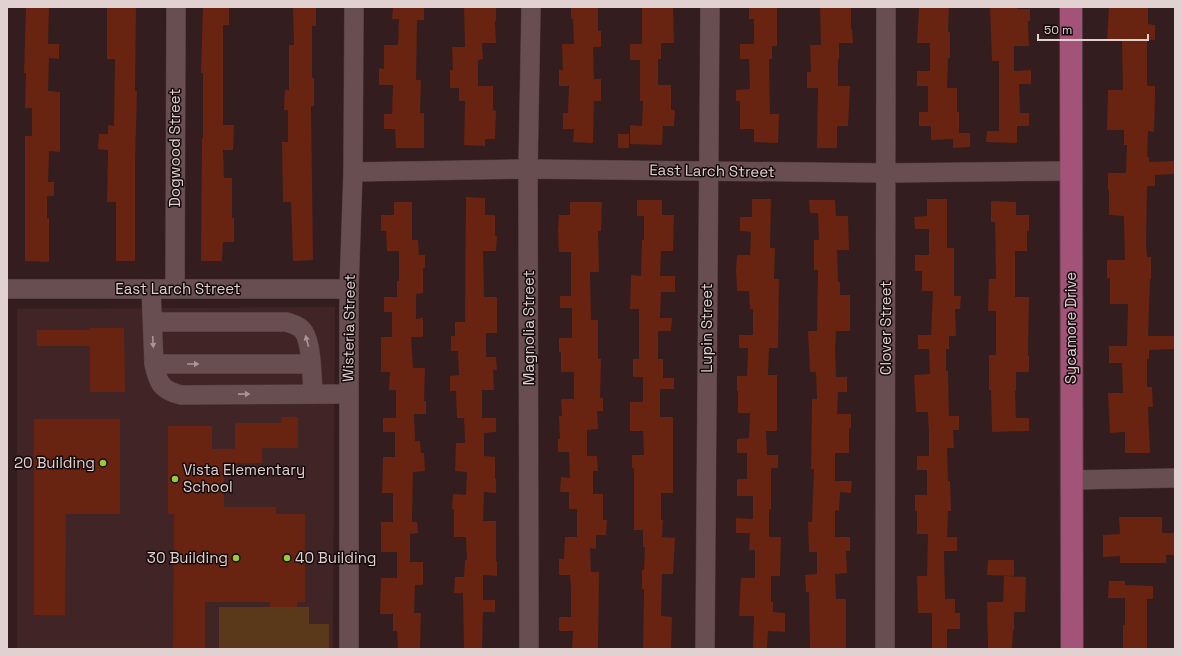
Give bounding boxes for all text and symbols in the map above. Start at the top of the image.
scale bar [1038,16,1148,42]
text: 50 m [1044,22,1072,38]
street label: Dogwood Street [165,89,184,207]
street label: East Larch Street [649,160,775,181]
street label: Magnolia Street [519,270,538,386]
street label: Sycamore Drive [1061,272,1080,384]
street label: Wisteria Street [338,274,359,382]
street label: East Larch Street [115,279,241,298]
street label: Clover Street [876,281,895,375]
street label: Lupin Street [697,283,716,373]
one-way arrow [304,335,310,347]
one-way arrow [150,336,157,348]
one-way arrow [187,361,200,367]
one-way arrow [238,391,250,398]
place label: 20 Building [14,453,95,472]
marker: 20 Building [98,458,108,468]
place label: Vista Elementary School [183,460,305,496]
marker: Vista Elementary School [170,474,180,484]
place label: 30 Building [147,548,228,567]
place label: 40 Building [295,548,376,567]
marker: 30 Building [231,553,241,563]
marker: 40 Building [282,553,292,563]

